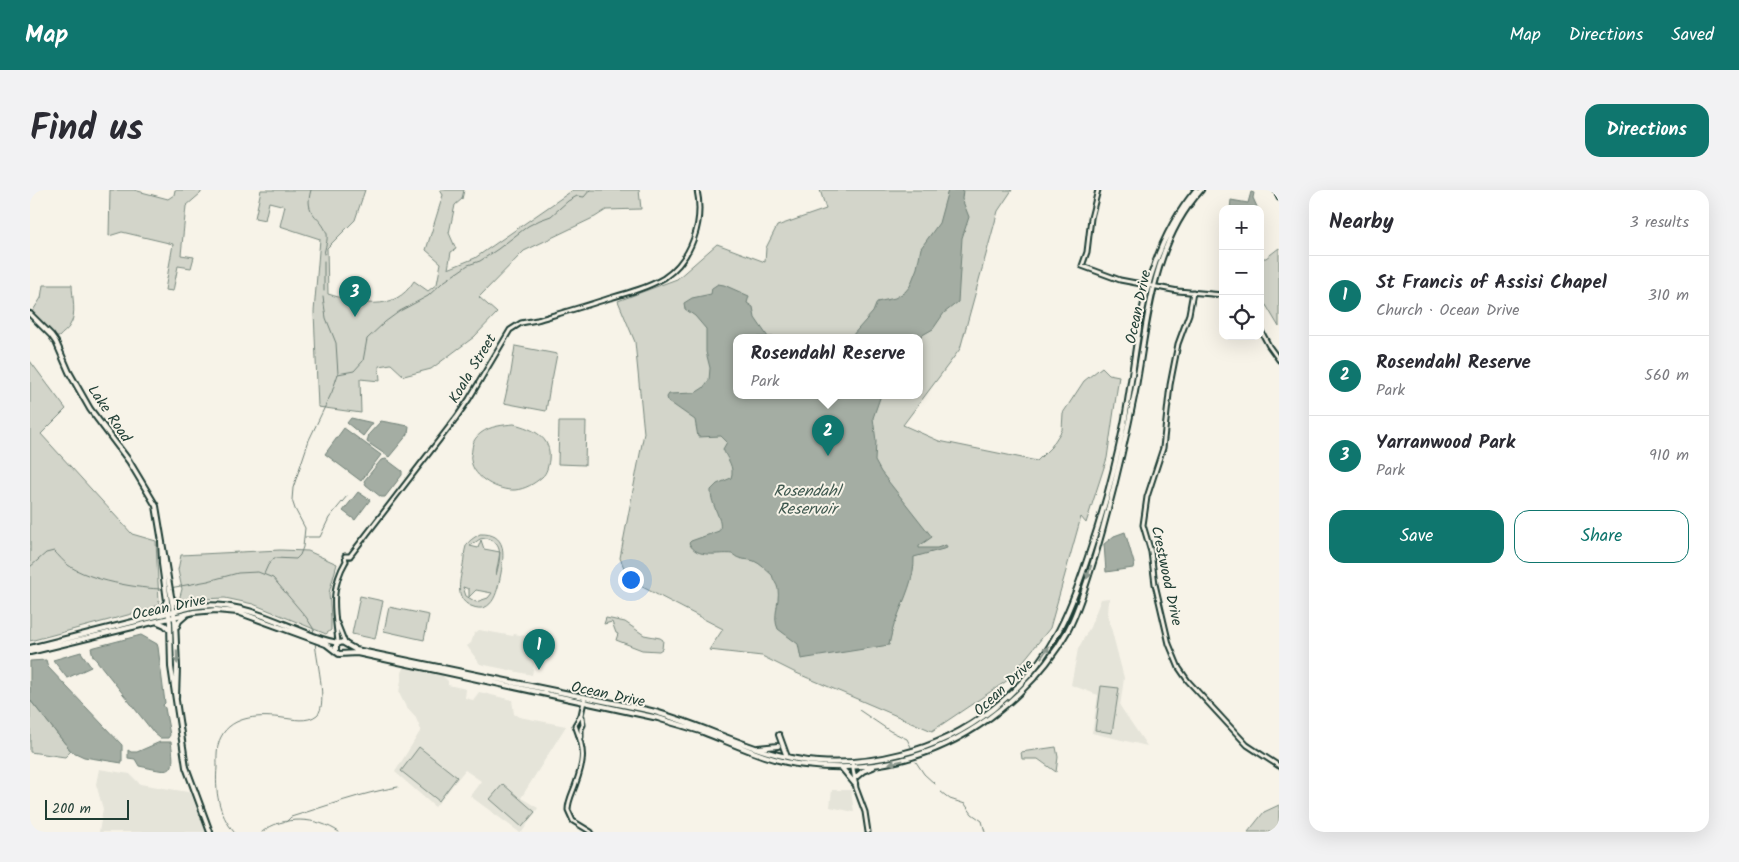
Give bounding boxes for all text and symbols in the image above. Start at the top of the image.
text: Map [25,16,68,55]
text: Map [1509,21,1541,50]
text: Directions [1569,21,1643,50]
text: Saved [1671,21,1714,50]
text: Find us [30,102,143,158]
button: Directions [1585,104,1709,157]
map controls [1219,205,1264,340]
button: + [1219,205,1264,250]
text: Nearby [1329,206,1394,239]
text: 3 results [1630,210,1689,235]
button: − [1219,250,1264,295]
street label: Ocean Drive [1119,268,1159,346]
text: St Francis of Assisi Chapel [1376,268,1607,298]
pin: 3 [339,276,371,317]
text: 1 [1343,283,1347,308]
text: 310 m [1648,283,1689,308]
button: locate [1219,295,1264,340]
text: Church · Ocean Drive [1376,298,1519,323]
street label: Koala Street [443,329,503,408]
popup [733,334,923,399]
text: Rosendahl Reserve [751,339,905,369]
text: Rosendahl Reserve [1376,348,1531,378]
text: 2 [1340,363,1350,388]
text: 560 m [1644,363,1689,388]
text: Park [751,369,780,394]
text: Park [1376,378,1405,403]
street label: Lake Road [81,380,137,448]
pin: 2 [812,415,844,456]
text: Yarranwood Park [1376,428,1515,458]
text: 3 [1341,443,1349,468]
text: 910 m [1649,443,1689,468]
text: Park [1376,458,1405,483]
water label: Rosendahl Reservoir [773,479,844,522]
button: Save [1329,510,1504,563]
button: Share [1514,510,1689,563]
street label: Crestwood Drive [1144,524,1188,628]
one-way arrow [1085,565,1093,580]
your location [618,567,644,593]
street label: Ocean Drive [130,588,208,628]
pin: 1 [523,629,555,670]
one-way arrow [1041,645,1050,658]
one-way arrow [173,649,181,665]
street label: Ocean Drive [968,653,1040,722]
street label: Ocean Drive [569,675,647,715]
one-way arrow [887,758,903,766]
scale bar [45,797,129,820]
text: 200 m [52,798,91,820]

